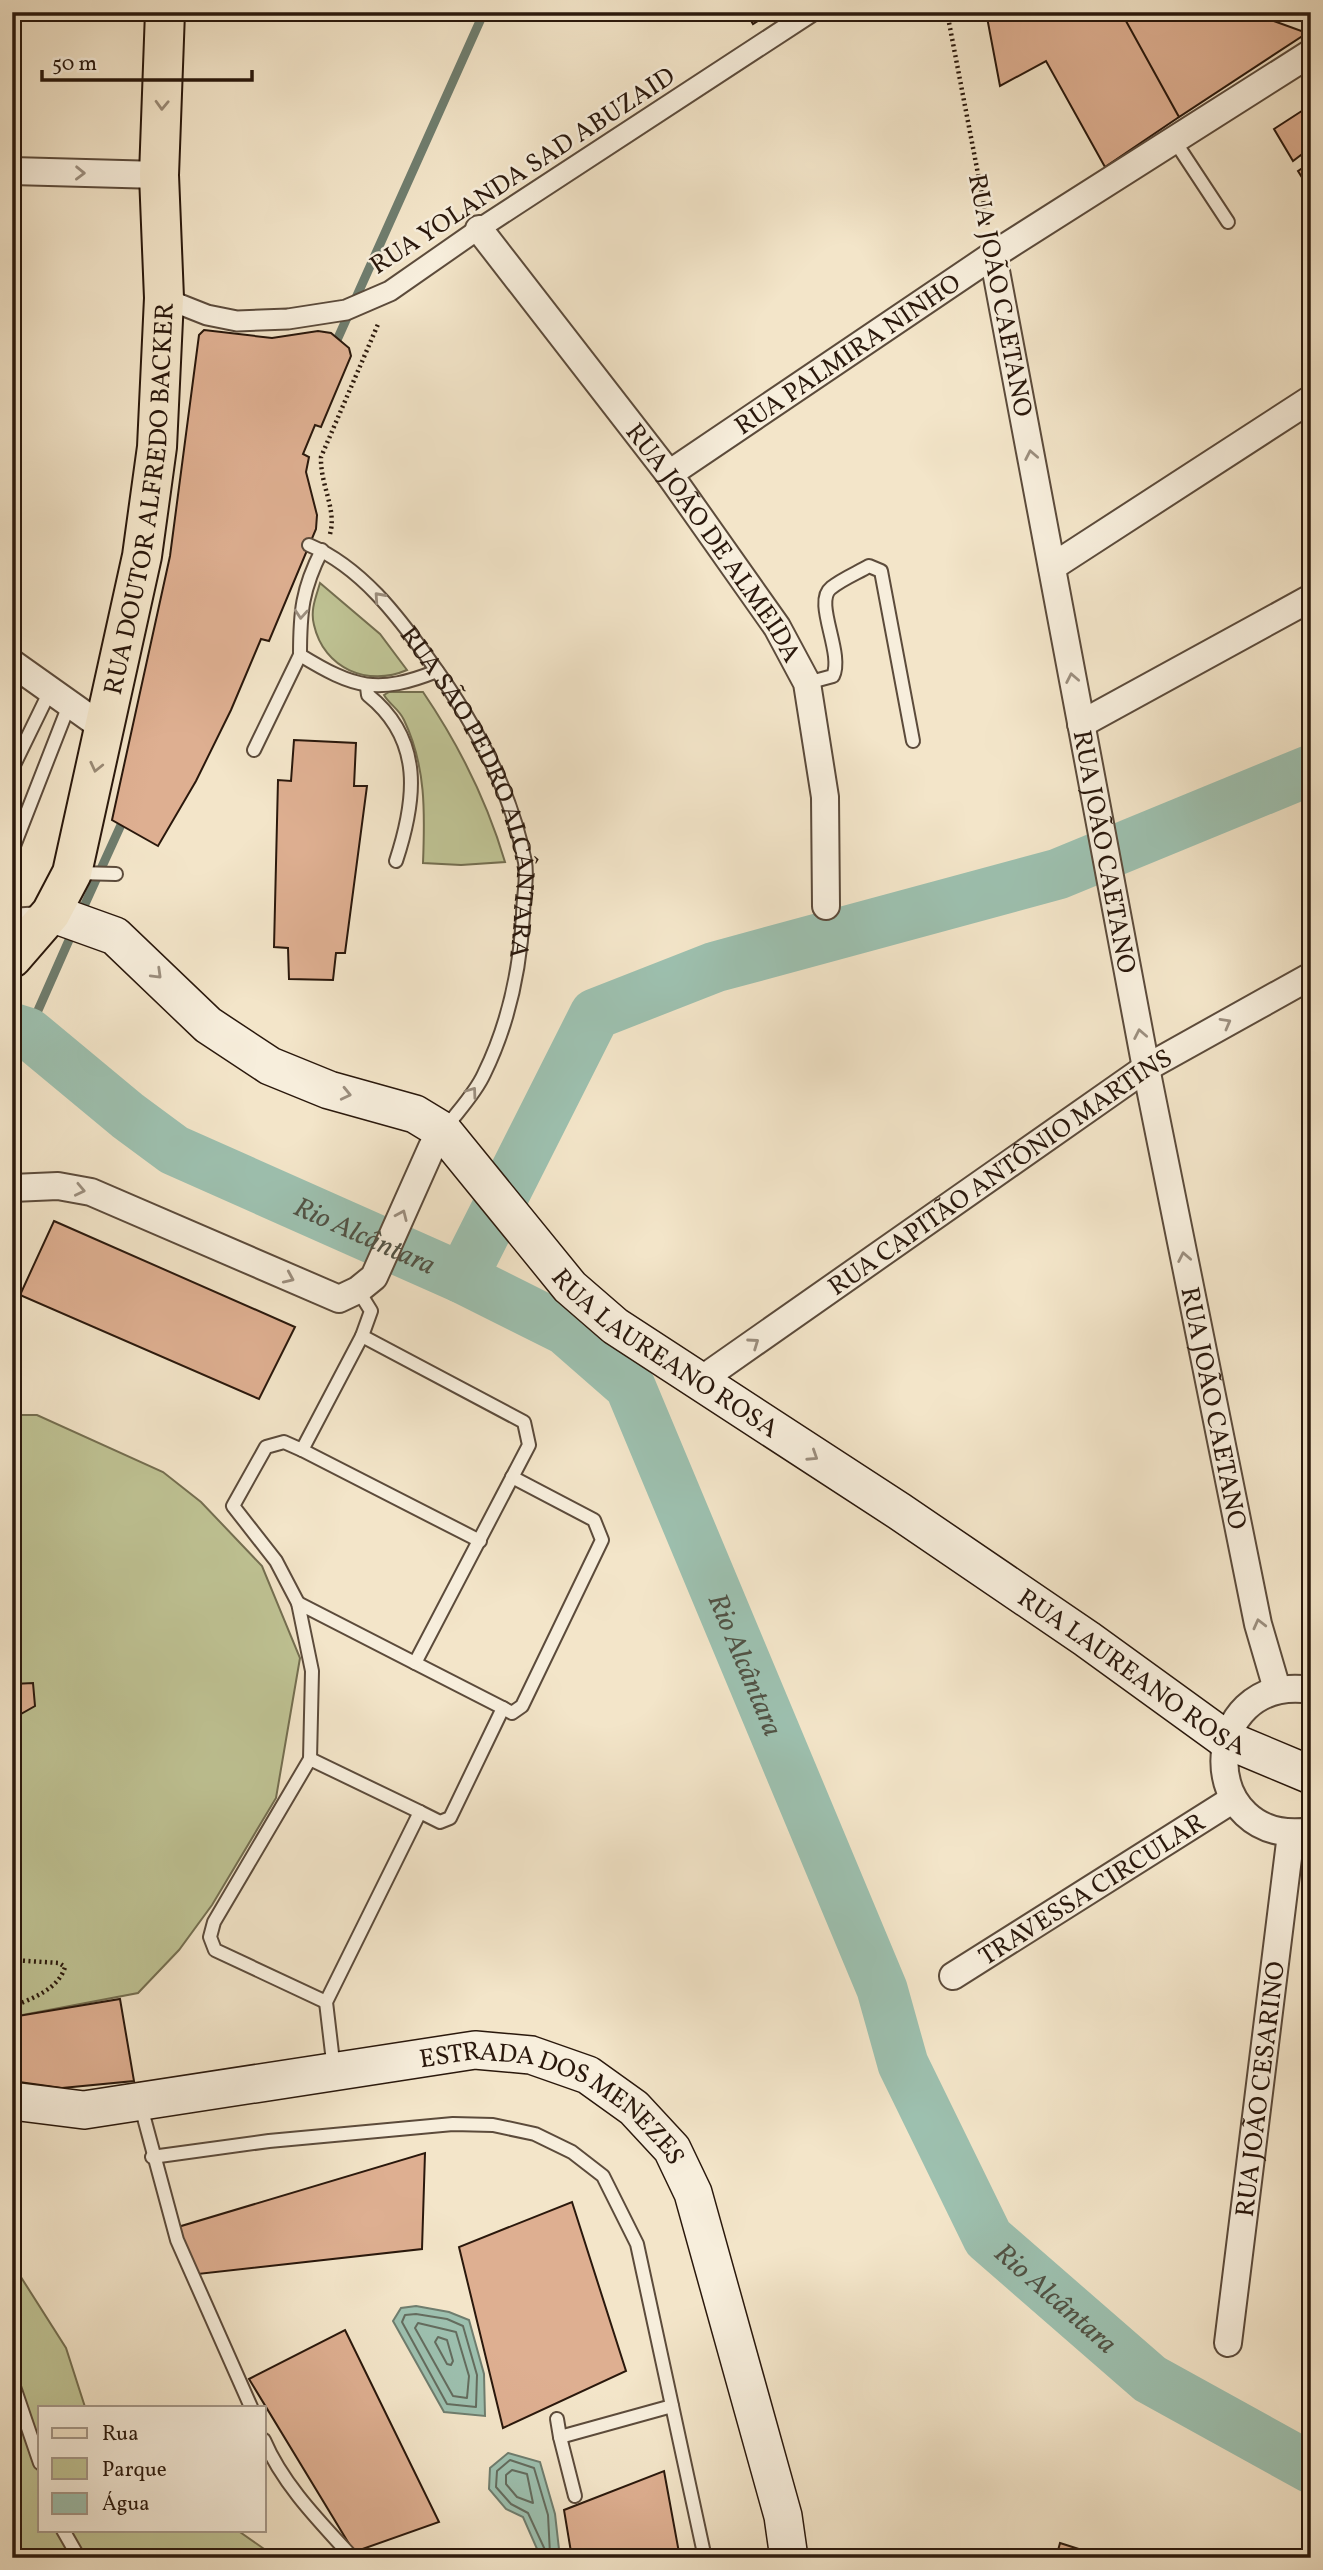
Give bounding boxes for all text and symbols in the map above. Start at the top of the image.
scale bar [42,38,252,82]
text: 50 m [52,50,97,79]
street label: RUA YOLANDA SAD ABUZAID [363,59,683,284]
one-way arrow [154,100,169,111]
one-way arrow [76,165,86,181]
street label: RUA JOÃO CAETANO [958,171,1040,420]
street label: RUA PALMIRA NINHO [728,266,968,445]
street label: RUA DOUTOR ALFREDO BACKER [96,302,184,698]
street label: RUA JOÃO DE ALMEIDA [616,416,809,669]
one-way arrow [1024,449,1039,461]
one-way arrow [375,592,387,605]
one-way arrow [293,609,308,620]
street label: RUA SÃO PEDRO ALCÂNTARA [390,619,542,960]
one-way arrow [1066,672,1081,684]
street label: RUA JOÃO CAETANO [1063,727,1144,977]
one-way arrow [90,761,104,773]
one-way arrow [149,966,161,978]
one-way arrow [1219,1018,1231,1031]
one-way arrow [1133,1028,1148,1040]
street label: RUA CAPITÃO ANTÔNIO MARTINS [822,1041,1179,1305]
one-way arrow [340,1085,352,1100]
one-way arrow [464,1087,476,1100]
one-way arrow [74,1181,86,1196]
water label: Rio Alcântara [287,1189,441,1286]
one-way arrow [394,1209,408,1222]
one-way arrow [1178,1251,1193,1263]
street label: RUA LAUREANO ROSA [542,1262,785,1448]
one-way arrow [282,1270,295,1284]
street label: RUA JOÃO CAETANO [1170,1284,1255,1533]
one-way arrow [746,1339,759,1351]
one-way arrow [805,1447,818,1460]
street label: RUA LAUREANO ROSA [1010,1581,1251,1766]
water label: Rio Alcântara [697,1588,791,1743]
one-way arrow [1253,1618,1267,1630]
street label: TRAVESSA CIRCULAR [973,1805,1213,1975]
street label: RUA JOÃO CESARINO [1228,1959,1295,2219]
street label: ESTRADA DOS MENEZES [417,2033,693,2171]
water label: Rio Alcântara [985,2235,1124,2364]
legend [38,2406,266,2532]
text: Rua [102,2420,139,2449]
text: Parque [102,2456,167,2485]
text: Água [102,2490,150,2519]

